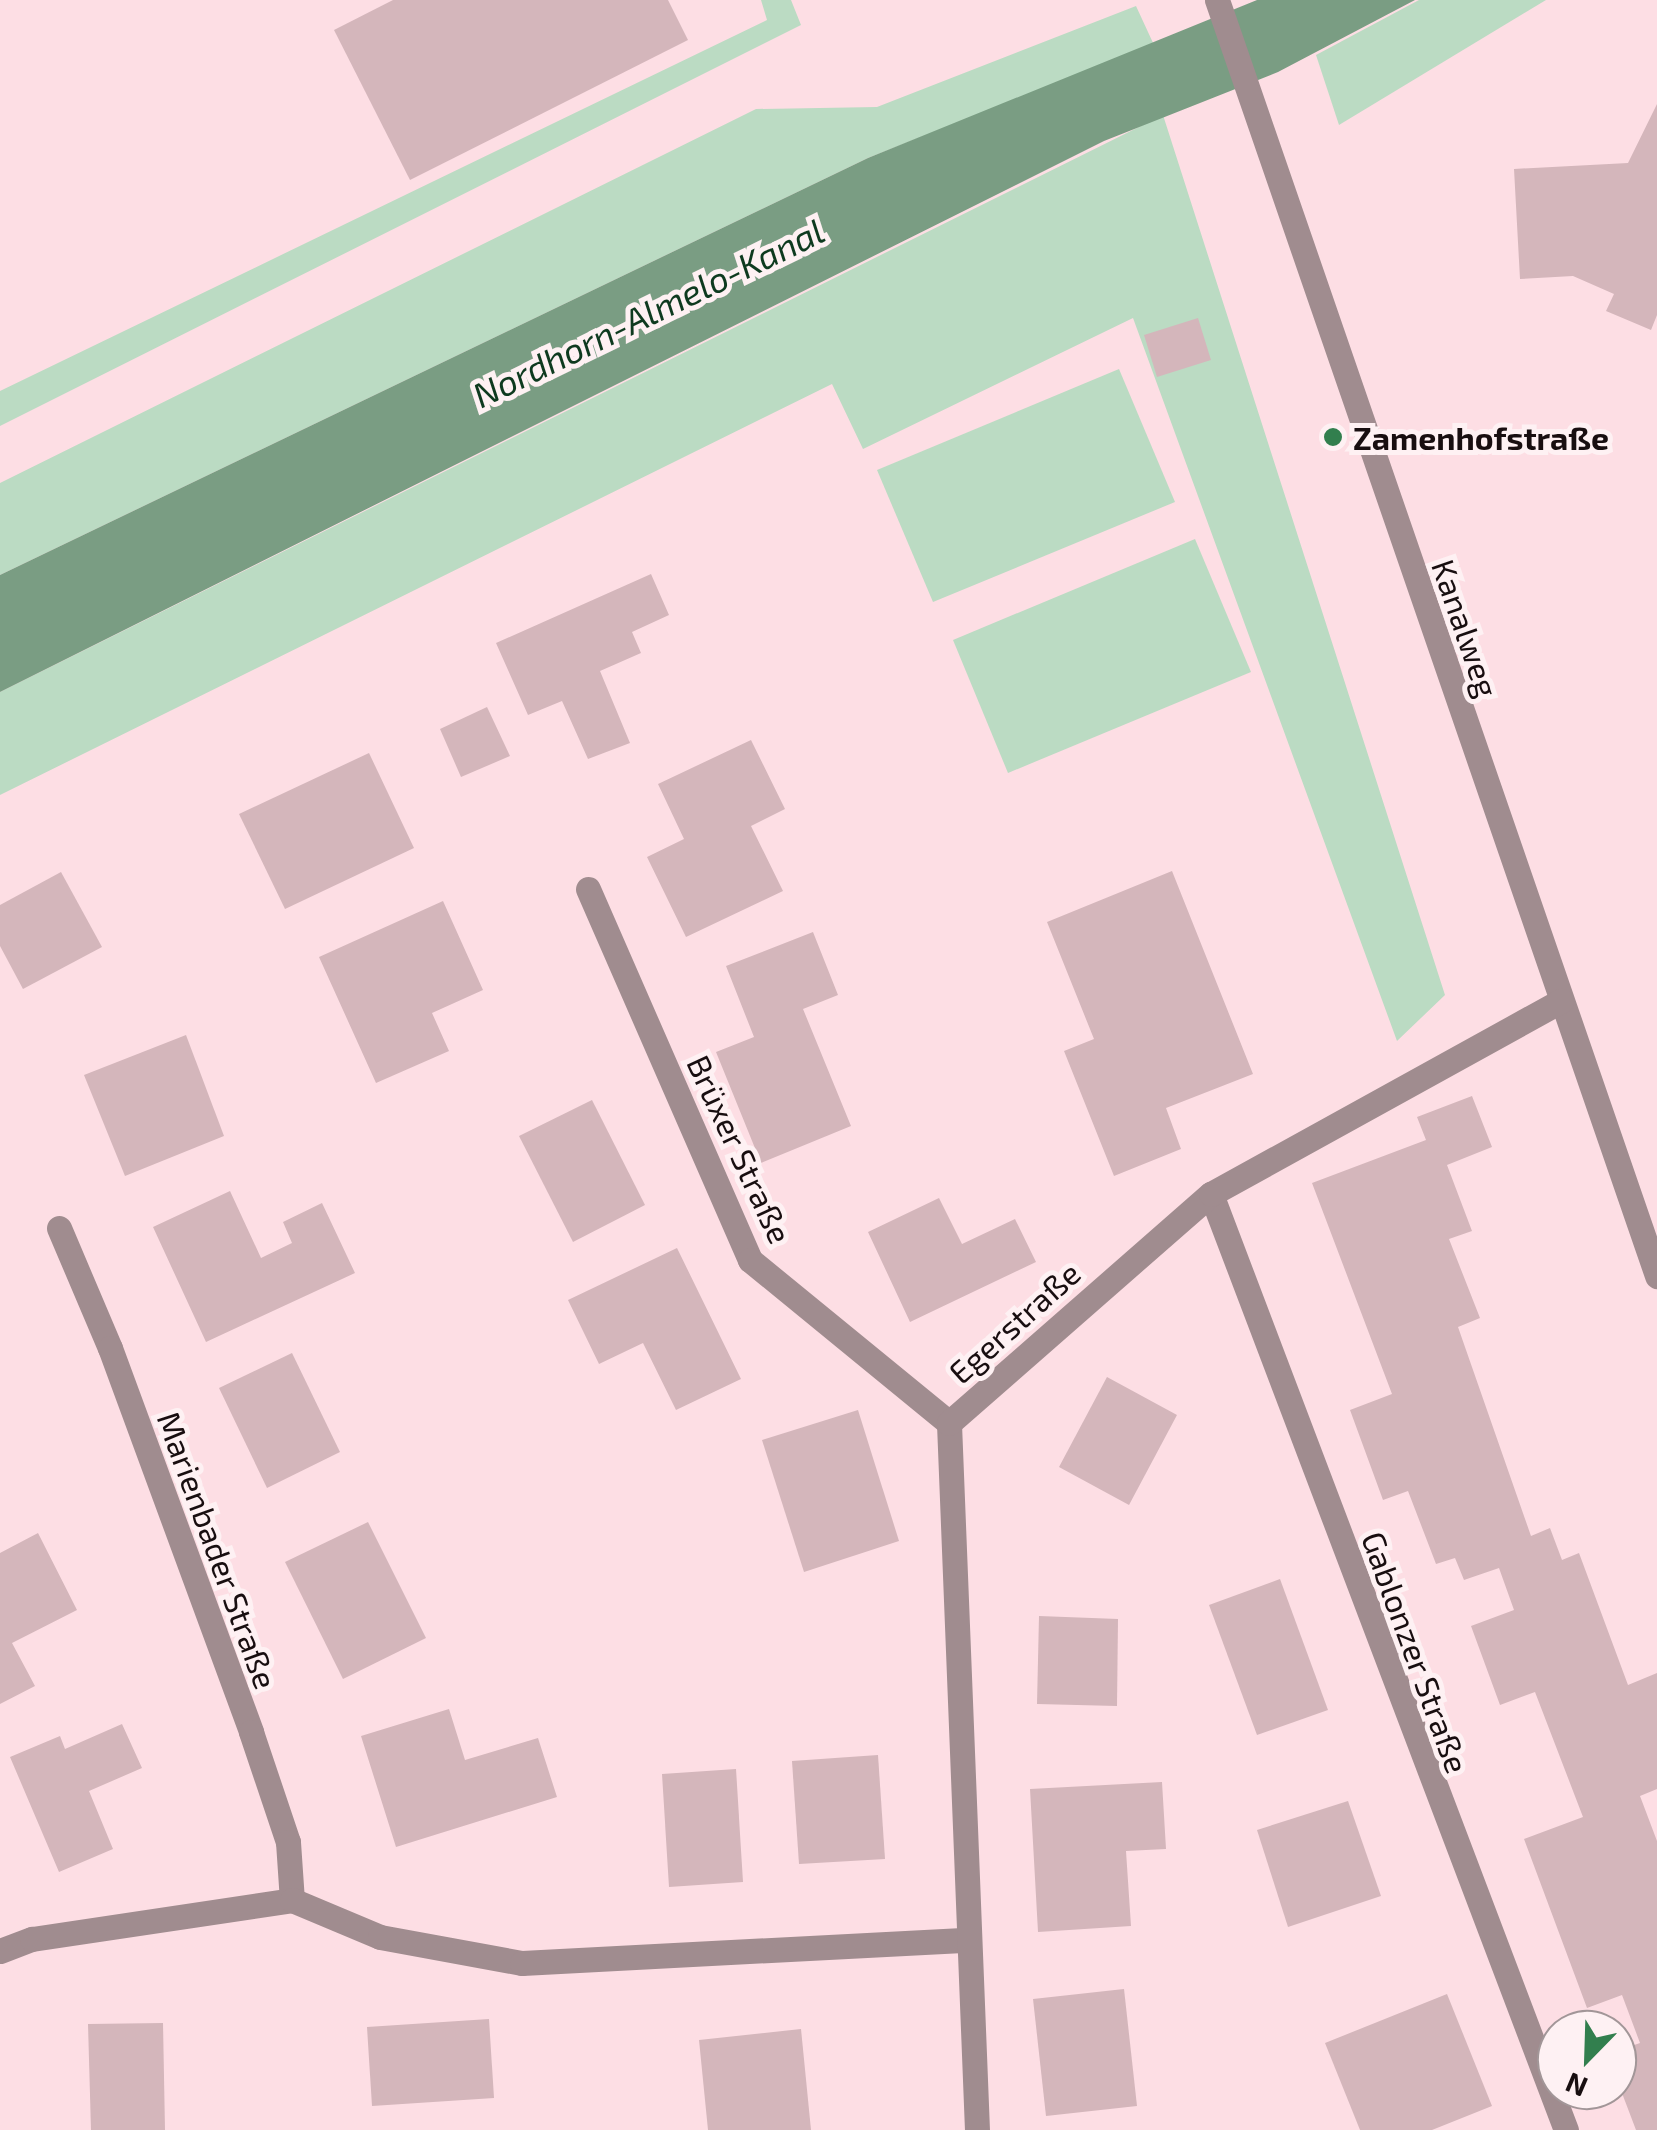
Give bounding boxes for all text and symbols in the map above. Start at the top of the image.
water label: Nordhorn-Almelo-Kanal [466,209,830,415]
place label: Zamenhofstraße [1353,418,1609,456]
marker: Zamenhofstraße [1322,426,1344,448]
street label: Kanalweg [1425,554,1507,702]
street label: Brüxer Straße [680,1049,800,1249]
street label: Egerstraße [940,1253,1088,1391]
street label: Marienbader Straße [150,1406,286,1694]
street label: Gablonzer Straße [1354,1526,1478,1778]
north arrow [1537,2010,1637,2110]
text: N [1560,2066,1592,2105]

